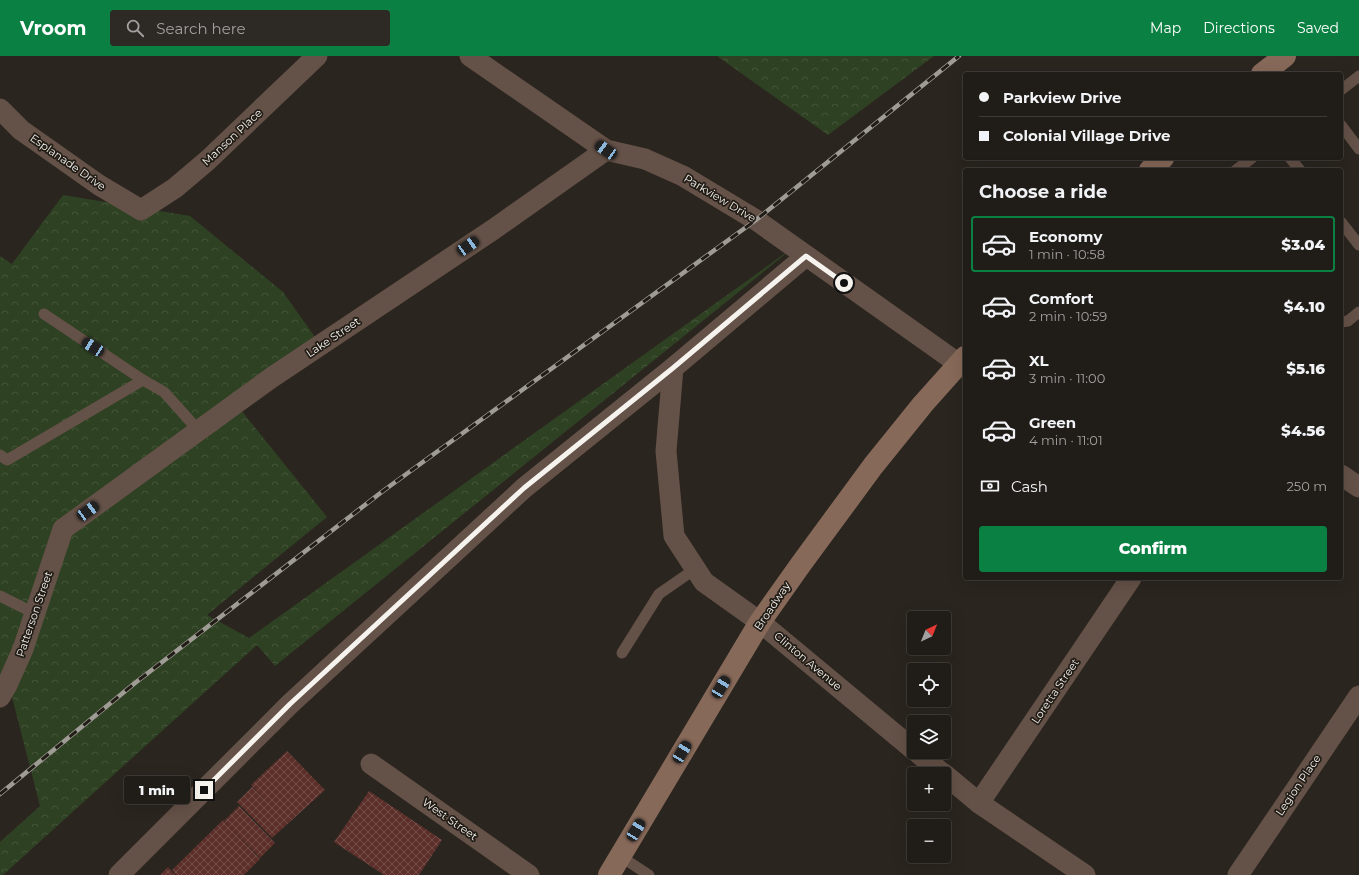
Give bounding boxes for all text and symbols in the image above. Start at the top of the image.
search box [110,10,390,46]
text: Vroom [20,17,86,40]
icon: search [124,17,146,39]
text: Search here [156,19,246,38]
text: Map [1150,19,1181,37]
text: Directions [1203,19,1275,37]
text: Saved [1297,19,1339,37]
text: Parkview Drive [1003,88,1121,107]
street label: Manson Place [199,105,265,168]
text: Colonial Village Drive [1003,126,1170,145]
street label: Esplanade Drive [27,131,109,194]
car [593,138,619,162]
street label: Parkview Drive [681,171,759,225]
text: Choose a ride [979,181,1107,203]
icon: car [981,226,1017,262]
text: Economy [1029,227,1102,246]
car [455,234,481,258]
text: $3.04 [1281,235,1325,254]
text: 1 min · 10:58 [1029,246,1105,262]
route start [835,274,853,292]
icon: car [981,288,1017,324]
text: Comfort [1029,289,1094,308]
text: $4.10 [1284,297,1325,316]
text: 2 min · 10:59 [1029,308,1107,324]
street label: Lake Street [303,314,363,360]
car [80,335,106,359]
icon: car [981,350,1017,386]
text: XL [1029,351,1048,370]
text: $5.16 [1286,359,1325,378]
text: 3 min · 11:00 [1029,370,1105,386]
icon: car [981,412,1017,448]
text: Green [1029,413,1076,432]
text: $4.56 [1281,421,1325,440]
text: 4 min · 11:01 [1029,432,1103,448]
icon: cash [979,475,1001,497]
text: Cash [1011,477,1048,496]
text: 250 m [1286,478,1327,494]
car [75,499,101,523]
button: Confirm [979,526,1327,572]
street label: Patterson Street [13,569,55,659]
street label: Broadway [751,579,793,633]
north arrow [907,611,951,655]
map controls [907,611,951,863]
street label: Clinton Avenue [771,629,845,694]
street label: Loretta Street [1028,655,1082,726]
button: locate [907,663,951,707]
car [710,674,732,700]
button: layers [907,715,951,759]
car [671,739,693,765]
street label: Legion Place [1272,751,1324,818]
button: + [907,767,951,811]
callout: 1 min [124,776,190,804]
route end [195,781,213,799]
text: 1 min [139,782,175,798]
street label: West Street [420,795,481,843]
car [625,817,647,843]
button: − [907,819,951,863]

